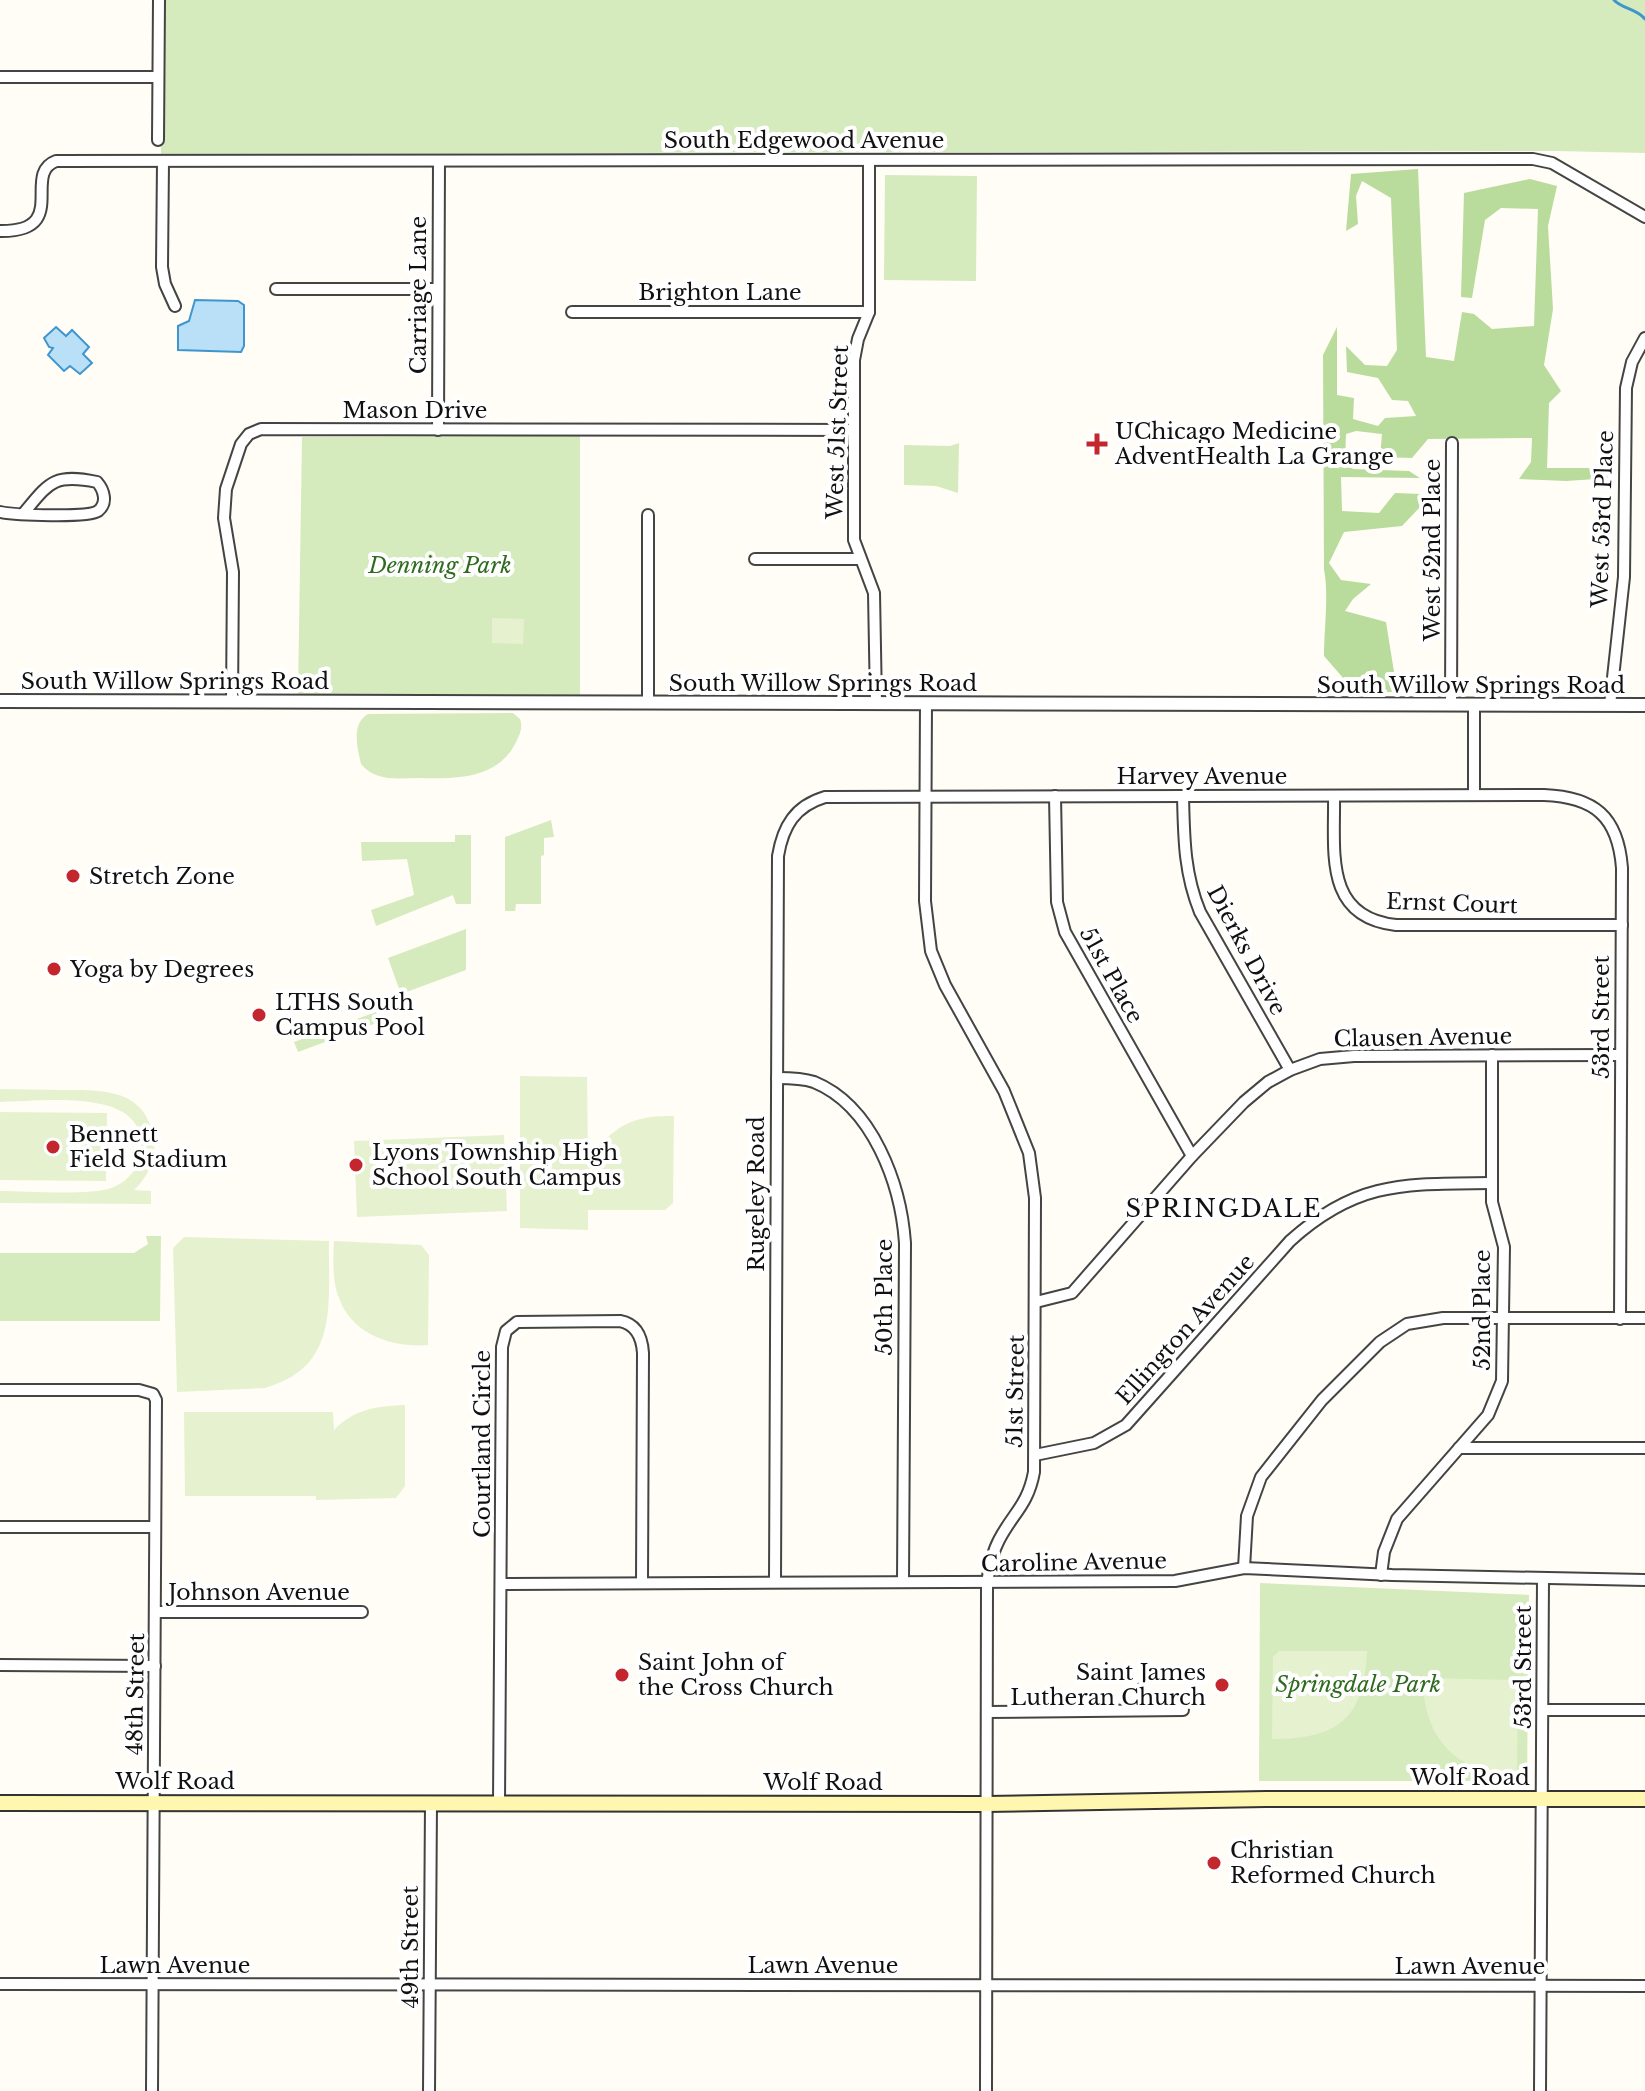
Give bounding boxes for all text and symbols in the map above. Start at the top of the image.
street label: South Edgewood Avenue [664,127,944,154]
street label: Carriage Lane [405,216,432,374]
street label: Brighton Lane [638,279,802,306]
street label: West 51st Street [821,344,854,521]
street label: Mason Drive [343,397,487,424]
place label: UChicago Medicine AdventHealth La Grange [1114,418,1394,470]
street label: West 53rd Place [1586,430,1619,609]
marker: UChicago Medicine AdventHealth La Grange [1086,433,1108,455]
street label: West 52nd Place [1419,459,1446,642]
park label: Denning Park [367,552,512,579]
street label: South Willow Springs Road [21,668,329,695]
street label: South Willow Springs Road [669,670,977,697]
street label: South Willow Springs Road [1317,672,1625,699]
street label: Harvey Avenue [1117,763,1287,790]
place label: Stretch Zone [89,863,235,890]
marker: Stretch Zone [64,867,82,885]
street label: Dierks Drive [1201,881,1292,1020]
street label: Ernst Court [1386,888,1519,919]
street label: 51st Place [1074,922,1149,1028]
street label: 53rd Street [1588,954,1615,1079]
place label: Yoga by Degrees [69,956,254,983]
marker: Yoga by Degrees [45,960,63,978]
place label: LTHS South Campus Pool [275,989,425,1041]
marker: LTHS South Campus Pool [250,1006,268,1024]
street label: Clausen Avenue [1333,1022,1513,1053]
street label: Rugeley Road [743,1116,770,1272]
place label: Bennett Field Stadium [69,1121,228,1173]
marker: Bennett Field Stadium [44,1138,62,1156]
place label: Lyons Township High School South Campus [372,1139,622,1191]
marker: Lyons Township High School South Campus [347,1156,365,1174]
district label: SPRINGDALE [1125,1194,1323,1223]
street label: 50th Place [871,1239,898,1355]
street label: Ellington Avenue [1111,1249,1260,1410]
street label: 52nd Place [1469,1249,1496,1371]
street label: 51st Street [1001,1334,1030,1448]
street label: Courtland Circle [469,1350,496,1538]
street label: Caroline Avenue [981,1547,1167,1578]
street label: Johnson Avenue [165,1579,350,1606]
street label: 53rd Street [1510,1604,1537,1729]
street label: 48th Street [121,1632,150,1755]
place label: Saint John of the Cross Church [638,1649,834,1701]
place label: Saint James Lutheran Church [1010,1659,1206,1711]
marker: Saint John of the Cross Church [613,1666,631,1684]
park label: Springdale Park [1275,1671,1441,1698]
marker: Saint James Lutheran Church [1213,1676,1231,1694]
street label: Wolf Road [1409,1764,1530,1791]
street label: Wolf Road [114,1768,235,1795]
street label: Wolf Road [762,1769,883,1796]
place label: Christian Reformed Church [1230,1837,1436,1889]
marker: Christian Reformed Church [1205,1854,1223,1872]
street label: 49th Street [397,1885,424,2008]
street label: Lawn Avenue [100,1952,250,1979]
street label: Lawn Avenue [748,1952,898,1979]
street label: Lawn Avenue [1395,1953,1545,1980]

